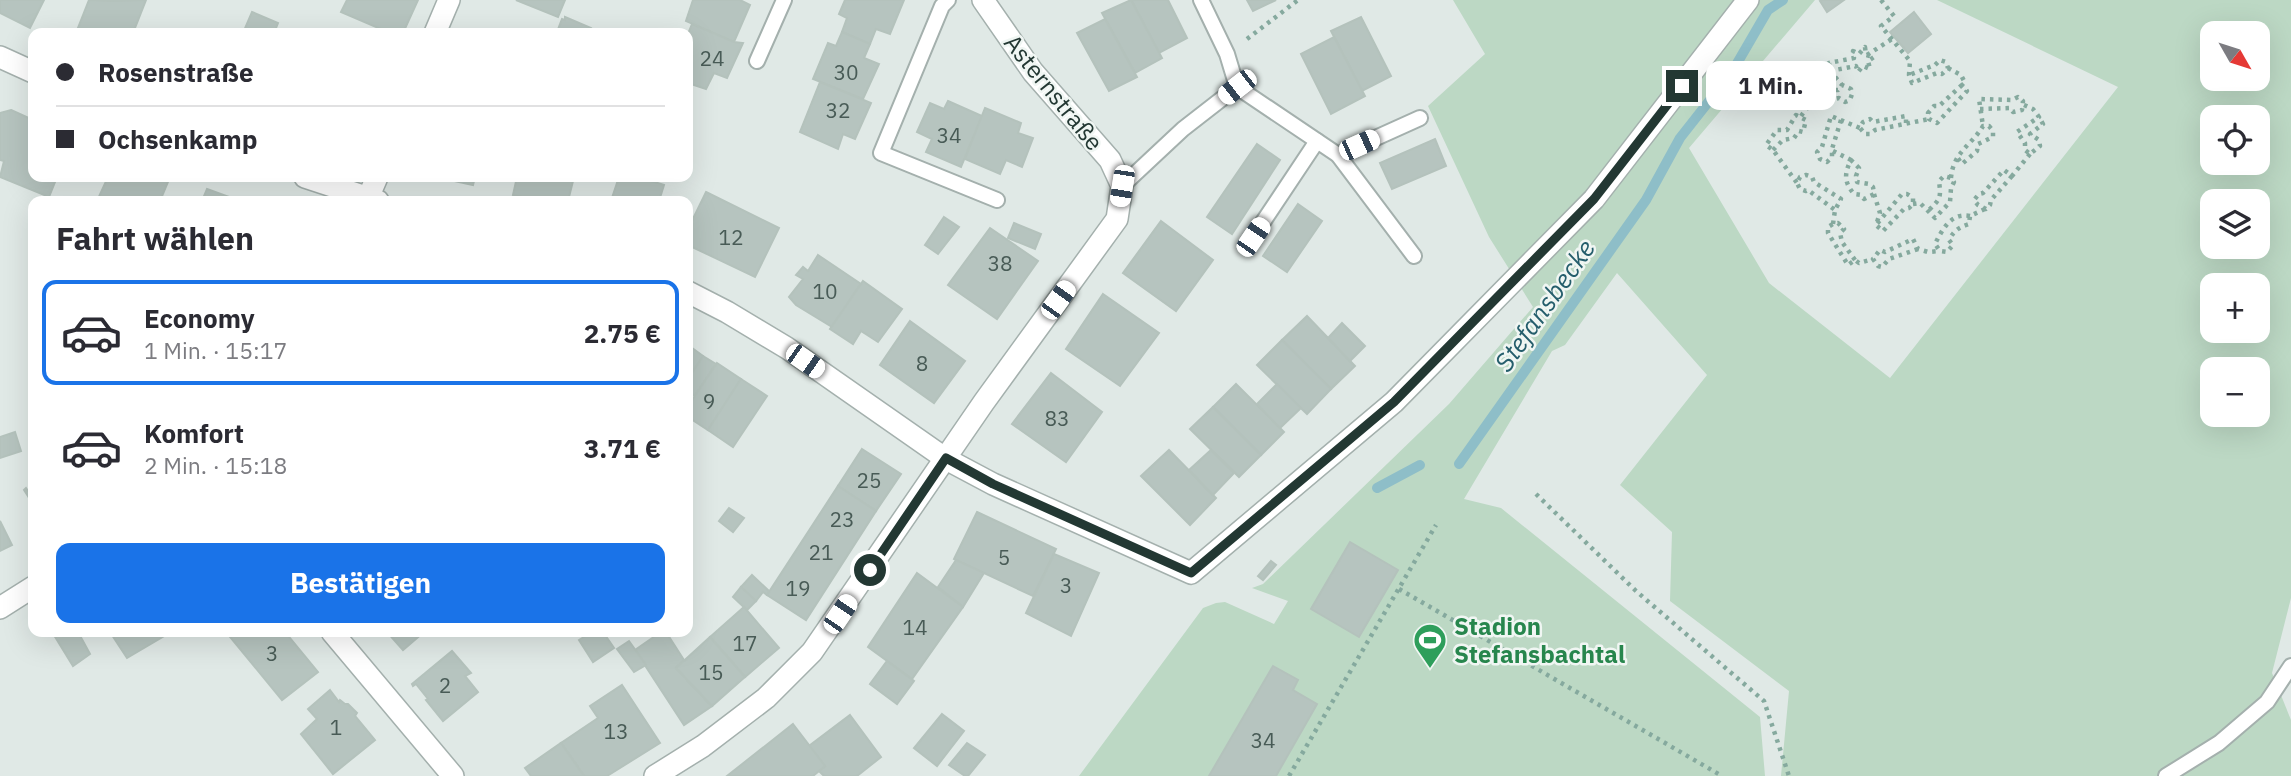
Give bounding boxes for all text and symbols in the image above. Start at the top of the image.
north arrow [2200,21,2270,91]
map controls [2200,21,2270,427]
street label: Asternstraße [997,27,1111,157]
house number: 24 [699,44,725,72]
text: Rosenstraße [98,55,254,89]
house number: 30 [833,58,859,86]
callout: 1 Min. [1706,62,1836,110]
car [1214,66,1261,108]
route end [1666,70,1698,102]
text: 1 Min. [1738,70,1804,100]
house number: 32 [825,96,851,124]
button: locate [2200,105,2270,175]
house number: 34 [936,121,962,149]
text: Ochsenkamp [98,122,258,156]
car [1336,127,1383,163]
car [1109,164,1136,208]
button: layers [2200,189,2270,259]
car [1233,214,1274,260]
text: Fahrt wählen [56,217,254,259]
house number: 12 [718,223,744,251]
water label: Stefansbecke [1486,232,1602,378]
house number: 38 [987,249,1013,277]
button: + [2200,273,2270,343]
house number: 10 [812,277,838,305]
car [1038,277,1079,323]
icon: car [60,301,123,364]
text: Economy [144,301,255,335]
text: 2.75 € [584,316,661,350]
text: 1 Min. · 15:17 [144,335,287,365]
car [782,340,829,382]
house number: 8 [916,349,928,377]
button: − [2200,357,2270,427]
house number: 9 [703,387,715,415]
house number: 83 [1044,404,1070,432]
icon: car [60,416,123,479]
text: Komfort [144,416,244,450]
text: 3.71 € [584,431,661,465]
text: 2 Min. · 15:18 [144,450,287,480]
house number: 25 [856,466,882,494]
house number: 23 [829,505,855,533]
house number: 21 [808,538,834,566]
button: Bestätigen [56,543,665,623]
house number: 5 [998,543,1010,571]
route start [854,554,886,586]
house number: 3 [1060,571,1072,599]
house number: 19 [785,574,811,602]
car [820,591,861,637]
place label: Stadion Stefansbachtal [1454,610,1625,670]
house number: 14 [902,613,928,641]
sports icon: Stadion Stefansbachtal [1411,621,1449,670]
house number: 17 [732,629,758,657]
house number: 3 [266,639,278,667]
house number: 15 [698,658,724,686]
house number: 2 [439,671,451,699]
house number: 1 [330,713,342,741]
house number: 13 [603,717,629,745]
house number: 34 [1250,726,1276,754]

